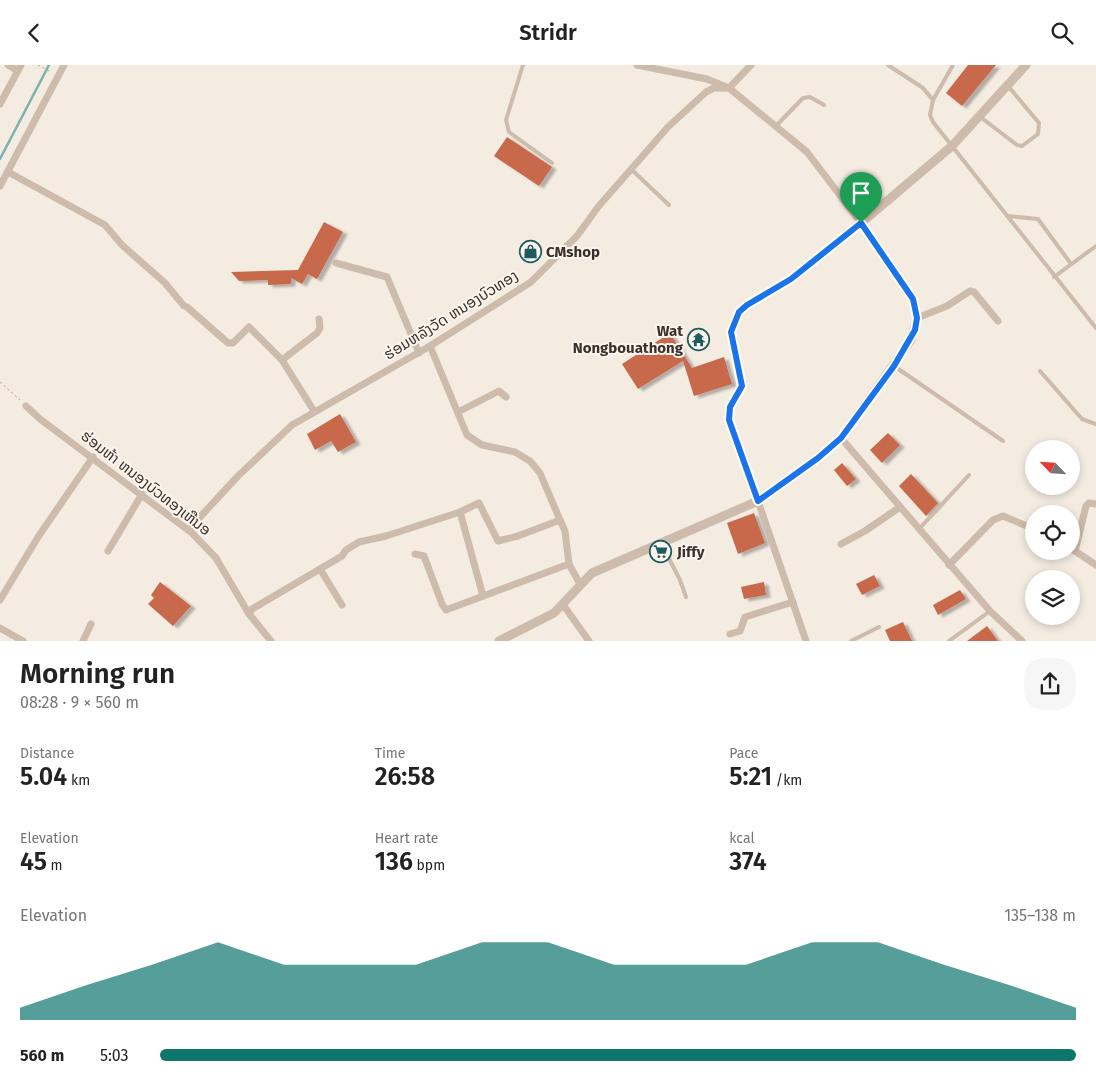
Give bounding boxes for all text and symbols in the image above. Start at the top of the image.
icon: back [20,19,48,47]
text: Stridr [519,19,577,46]
icon: search [1048,19,1076,47]
pin [840,172,882,223]
icon: arrive [847,179,875,207]
shop icon: CMshop [518,240,542,264]
place label: CMshop [546,243,600,261]
street label: ຮ່ອມຫລັງວັດ ຫນອງບົວທອງ [381,266,521,364]
place label: Wat Nongbouathong [573,322,684,357]
temple icon: Wat Nongbouathong [687,328,711,352]
street label: ຮ່ອມຫ້າ ຫນອງບົວທອງເຫືນອ [78,427,214,539]
north arrow [1025,440,1080,495]
map controls [1025,440,1080,625]
button: locate [1025,505,1080,560]
supermarket icon: Jiffy [649,540,673,564]
place label: Jiffy [676,543,705,561]
button: layers [1025,570,1080,625]
text: Morning run [20,657,175,690]
button: share [1024,658,1076,710]
text: 08:28 · 9 × 560 m [20,693,139,712]
text: Distance [20,745,74,762]
text: Time [375,745,405,762]
text: Pace [729,745,758,762]
text: 5.04 [20,762,67,792]
text: 26:58 [375,762,435,792]
text: 5:21 [729,762,772,792]
text: km [67,772,90,789]
text: /km [772,772,802,789]
text: Elevation [20,830,79,847]
text: Heart rate [375,830,438,847]
text: kcal [729,830,755,847]
text: 45 [20,847,47,877]
text: 136 [375,847,413,877]
text: 374 [729,847,767,877]
text: m [47,857,63,874]
text: bpm [413,857,445,874]
text: Elevation [20,906,87,925]
text: 135–138 m [1004,906,1076,925]
text: 560 m [20,1046,64,1065]
text: 5:03 [100,1046,129,1065]

